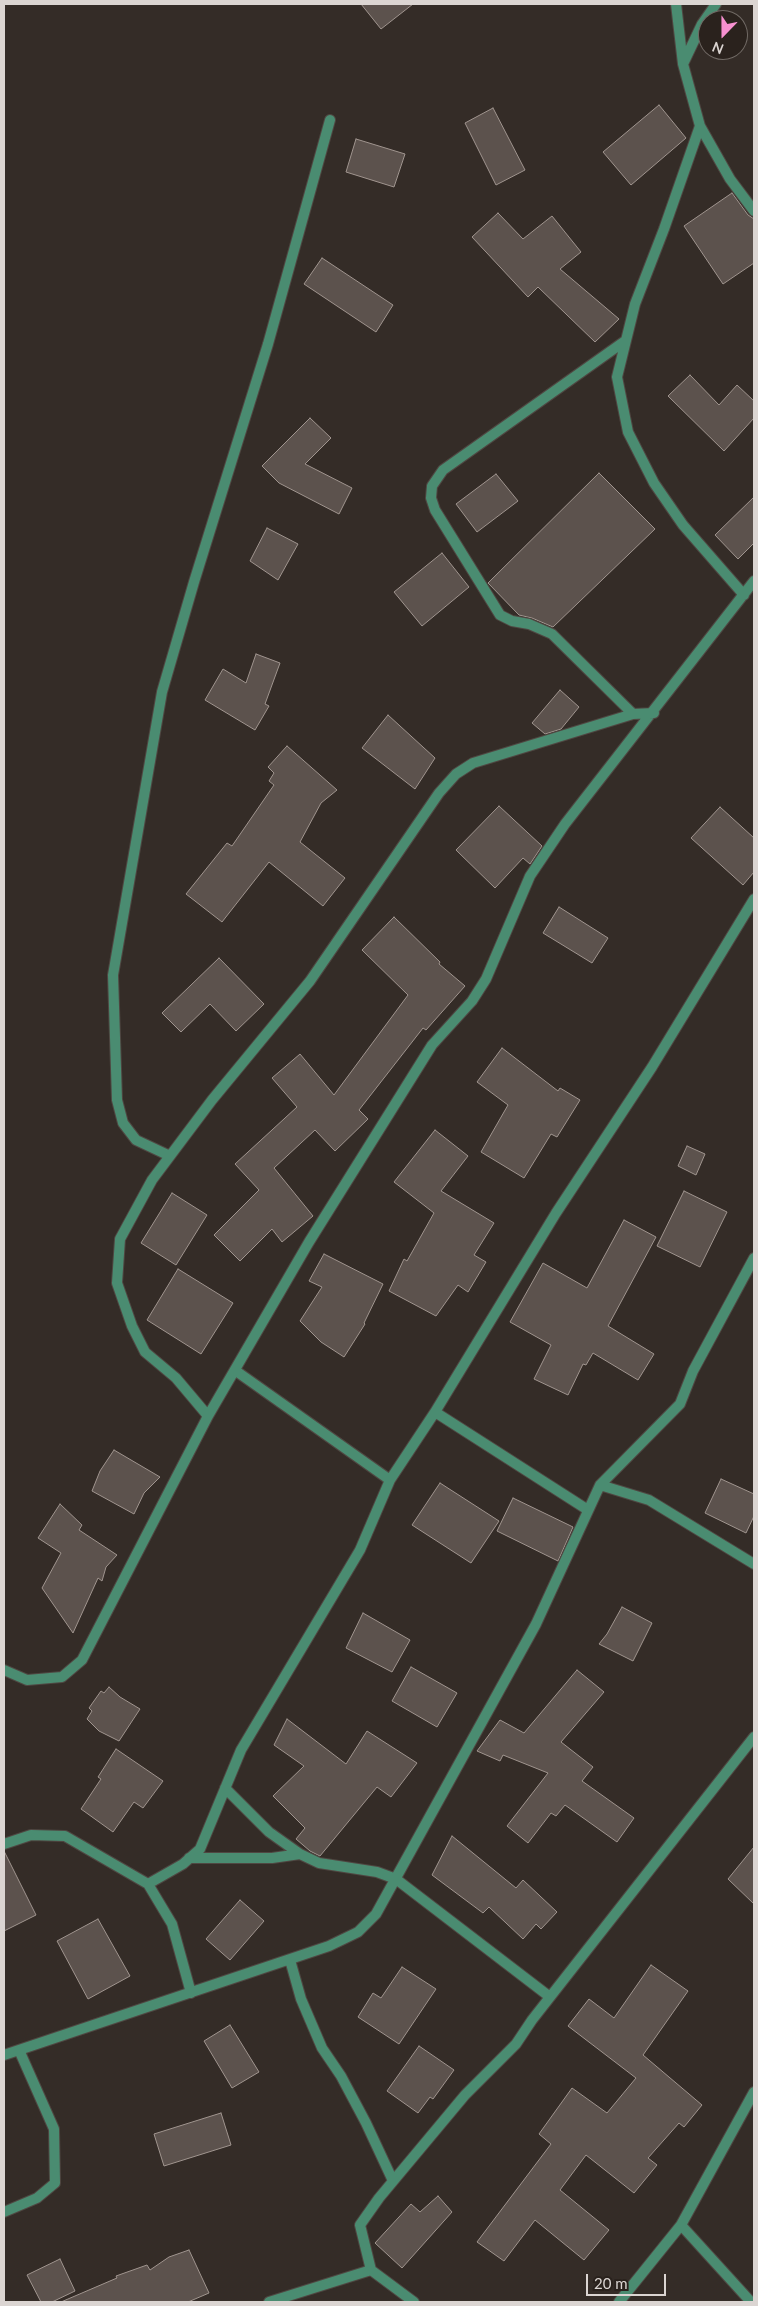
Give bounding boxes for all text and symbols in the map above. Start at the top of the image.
north arrow [698,10,748,60]
text: N [709,39,726,58]
scale bar [588,2264,668,2296]
text: 20 m [594,2274,628,2292]

